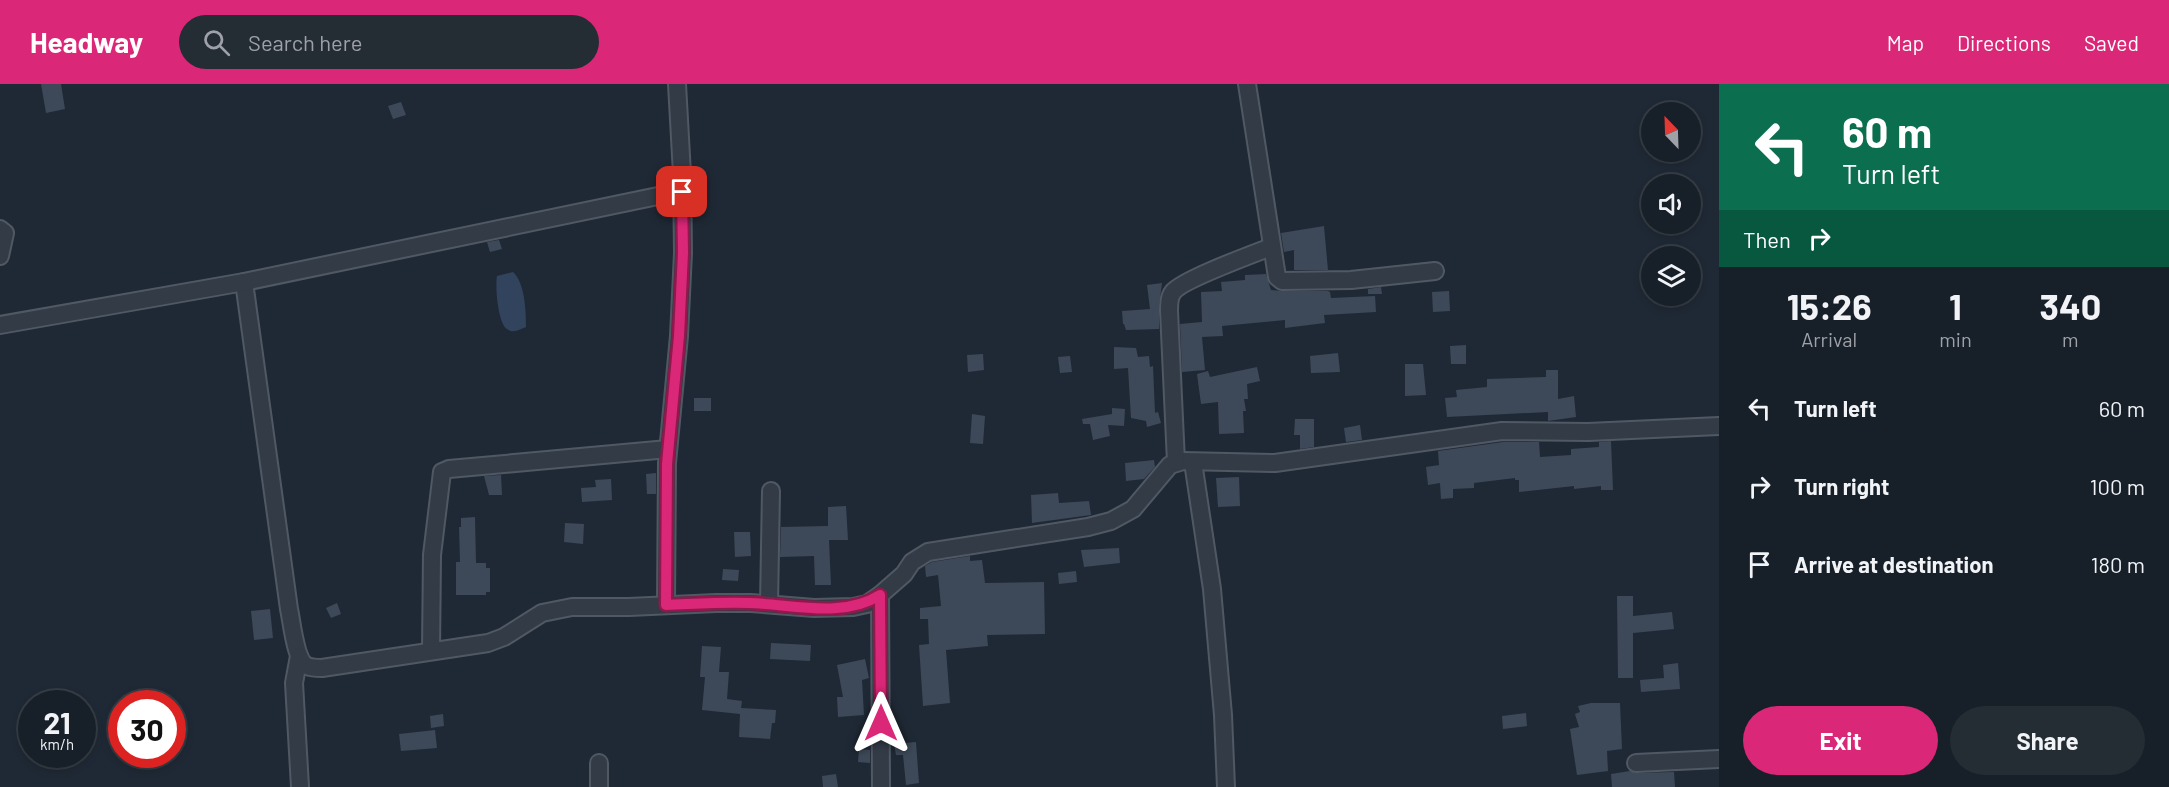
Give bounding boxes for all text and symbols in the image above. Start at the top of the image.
search box [179,15,599,69]
text: Headway [30,25,143,59]
icon: search [200,26,233,59]
text: Search here [248,29,362,55]
text: Map [1887,30,1924,55]
text: Directions [1957,30,2051,55]
text: Saved [2084,30,2139,55]
north arrow [1641,102,1701,162]
map controls [1641,102,1701,306]
text: 60 m [1842,106,1932,156]
icon: left [1743,108,1821,186]
text: Turn left [1842,157,1940,189]
pin [656,166,707,217]
button: sound [1641,174,1701,234]
icon: arrive [665,175,698,208]
icon: right [1803,222,1836,255]
text: Then [1743,226,1791,252]
button: layers [1641,246,1701,306]
text: 15:26 [1787,284,1872,327]
text: 1 [1949,284,1962,327]
text: 340 [2039,284,2101,327]
text: Arrival [1801,327,1857,351]
text: min [1939,327,1972,351]
text: m [2062,327,2079,351]
icon: left [1743,392,1776,425]
text: Turn left [1794,395,1877,421]
text: 60 m [2099,395,2145,421]
icon: right [1743,470,1776,503]
text: Turn right [1794,473,1889,499]
text: 100 m [2090,473,2145,499]
icon: arrive [1743,548,1776,581]
text: Arrive at destination [1794,551,1993,577]
text: 180 m [2091,551,2145,577]
speed limit sign: 30 [108,690,186,768]
position arrow [849,691,913,755]
text: 21 [43,704,71,740]
button: Exit [1743,706,1938,775]
button: Share [1950,706,2145,775]
text: km/h [40,735,74,753]

